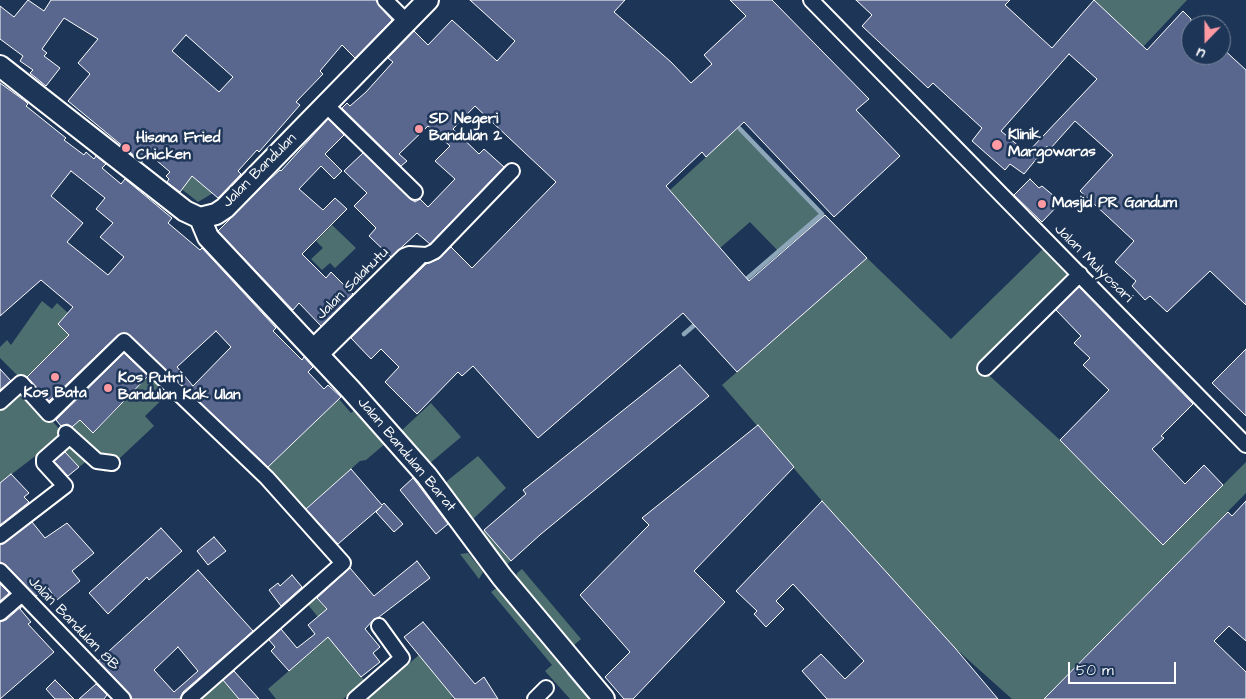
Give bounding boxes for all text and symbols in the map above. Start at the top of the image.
north arrow [1181,15,1231,65]
text: U [1193,42,1208,64]
place label: SD Negeri Bandulan 2 [429,111,502,146]
marker: SD Negeri Bandulan 2 [413,123,425,135]
place label: Klinik Margowaras [1008,127,1096,162]
place label: Hisana Fried Chicken [136,130,220,165]
street label: Jalan Bandulan [219,130,301,212]
marker: Klinik Margowaras [990,138,1004,152]
marker: Hisana Fried Chicken [120,142,132,154]
place label: Masjid PR Gandum [1052,195,1177,213]
marker: Masjid PR Gandum [1036,198,1048,210]
street label: Jalan Mulyosari [1050,221,1136,307]
street label: Jalan Salahutu [313,244,393,324]
place label: Kos Putri Bandulan Kak Ulan [118,370,240,405]
marker: Kos Bata [49,371,61,383]
marker: Kos Putri Bandulan Kak Ulan [102,382,114,394]
place label: Kos Bata [23,385,87,403]
street label: Jalan Bandulan Barat [353,394,459,516]
street label: Jalan Bandulan 8B [23,573,123,675]
scale bar [1071,652,1178,684]
text: 50 m [1076,660,1114,681]

